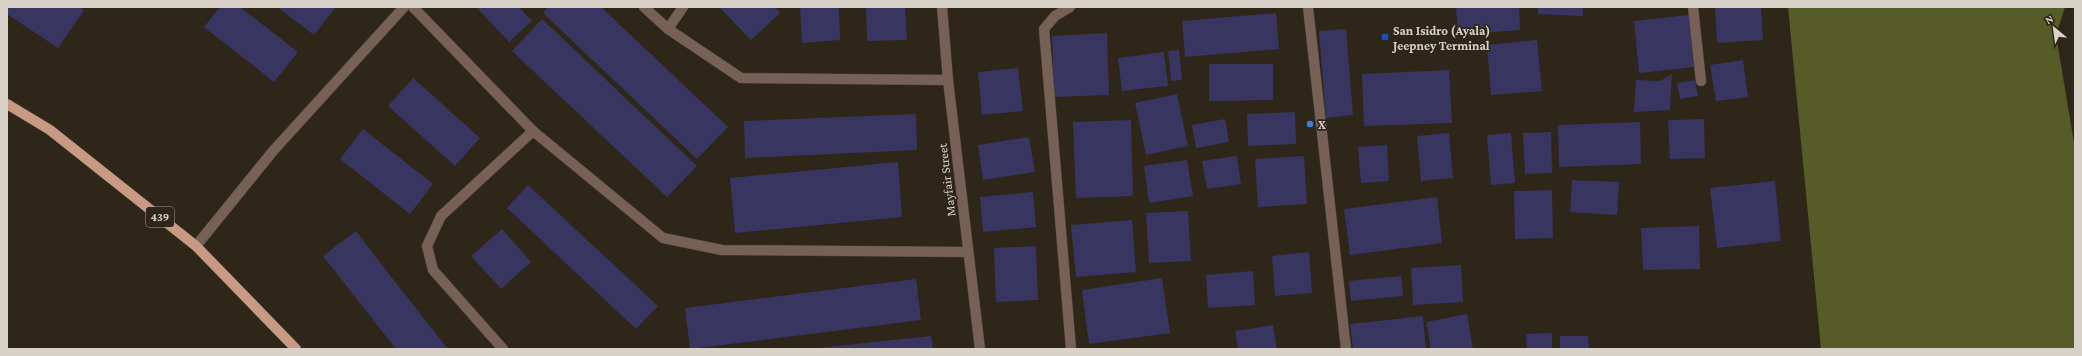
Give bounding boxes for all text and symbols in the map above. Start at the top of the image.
north arrow [2034,8,2074,48]
text: N [2043,12,2056,26]
place label: San Isidro (Ayala) Jeepney Terminal [1391,23,1490,53]
marker: San Isidro (Ayala) Jeepney Terminal [1380,32,1390,42]
place label: X [1318,117,1326,132]
marker: X [1305,119,1315,129]
street label: Mayfair Street [934,142,958,217]
road number: 439 [146,207,174,227]

